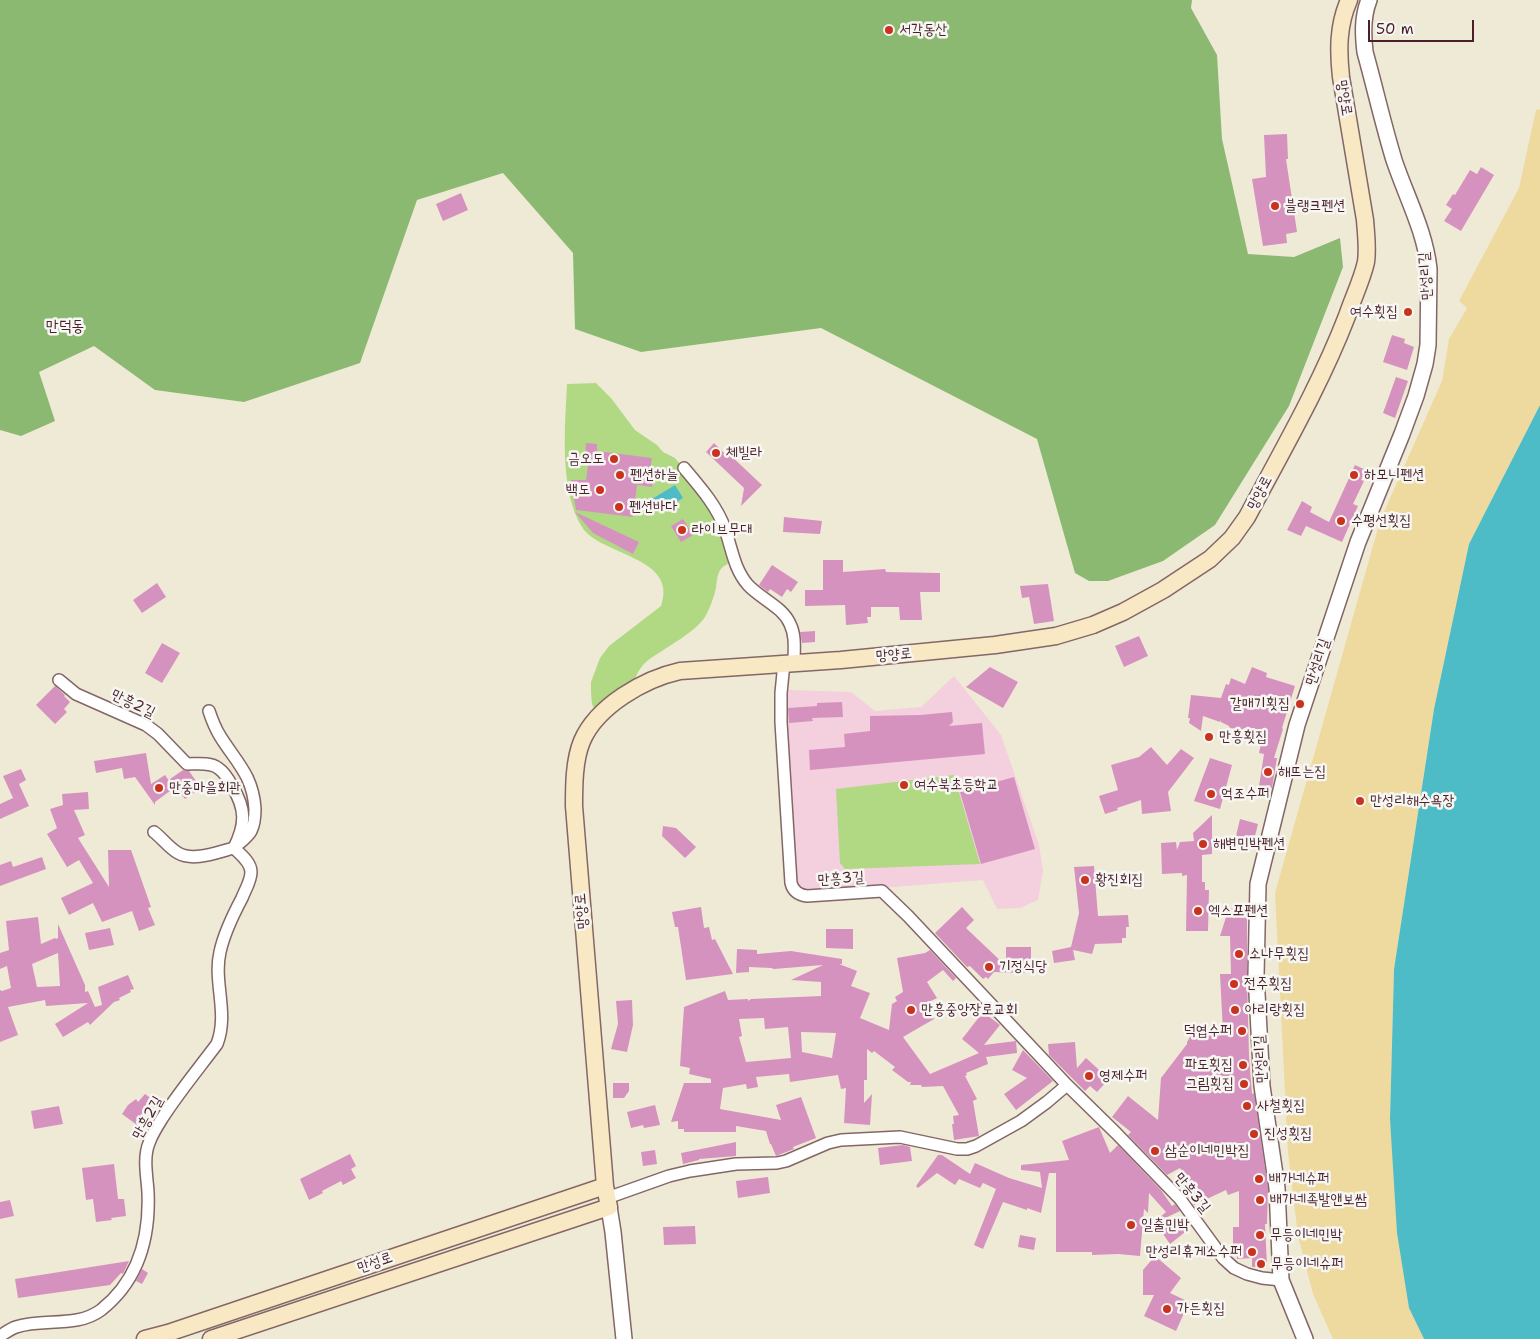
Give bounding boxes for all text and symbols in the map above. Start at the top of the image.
scale bar [1370,10,1476,42]
text: 50 m [1376,19,1414,39]
place label: 서각동산 [899,21,947,39]
marker: 서각동산 [883,24,895,36]
street label: 망양로 [1332,79,1356,117]
place label: 블랭크펜션 [1285,197,1345,215]
marker: 블랭크펜션 [1269,200,1281,212]
street label: 만성리길 [1415,251,1437,301]
place label: 여수횟집 [1350,303,1398,321]
marker: 여수횟집 [1402,306,1414,318]
district label: 만덕동 [46,317,84,337]
place label: 체빌라 [726,444,762,462]
marker: 체빌라 [710,447,722,459]
place label: 금오도 [568,450,604,468]
marker: 금오도 [608,453,620,465]
place label: 펜션하늘 [630,466,678,484]
place label: 하모니펜션 [1364,466,1424,484]
marker: 펜션하늘 [614,469,626,481]
marker: 하모니펜션 [1348,469,1360,481]
street label: 망양로 [1244,473,1276,513]
place label: 백도 [566,481,590,499]
marker: 백도 [594,484,606,496]
place label: 펜션바다 [629,498,677,516]
marker: 펜션바다 [613,501,625,513]
place label: 수평선횟집 [1351,512,1411,530]
marker: 수평선횟집 [1335,515,1347,527]
place label: 라이브무대 [692,521,752,539]
marker: 라이브무대 [676,524,688,536]
street label: 만성리길 [1302,636,1334,688]
street label: 망양로 [875,644,913,666]
street label: 만흥2길 [108,686,158,722]
place label: 갈매기횟집 [1230,695,1290,713]
marker: 갈매기횟집 [1294,698,1306,710]
place label: 만흥횟집 [1219,728,1267,746]
marker: 만흥횟집 [1203,731,1215,743]
place label: 해뜨는집 [1278,763,1326,781]
marker: 해뜨는집 [1262,766,1274,778]
place label: 여수북초등학교 [914,776,998,794]
place label: 만중마을회관 [169,779,241,797]
marker: 여수북초등학교 [898,779,910,791]
marker: 만중마을회관 [153,782,165,794]
place label: 억조수퍼 [1221,785,1269,803]
marker: 억조수퍼 [1205,788,1217,800]
place label: 만성리해수욕장 [1370,792,1454,810]
marker: 만성리해수욕장 [1354,795,1366,807]
place label: 해변민박펜션 [1213,835,1285,853]
marker: 해변민박펜션 [1197,838,1209,850]
street label: 만흥3길 [817,868,865,890]
place label: 황진회집 [1095,871,1143,889]
marker: 황진회집 [1079,874,1091,886]
street label: 망양로 [571,892,593,930]
place label: 엑스포펜션 [1208,902,1268,920]
marker: 엑스포펜션 [1192,905,1204,917]
place label: 소나무횟집 [1249,945,1309,963]
marker: 소나무횟집 [1233,948,1245,960]
place label: 기정식당 [999,958,1047,976]
marker: 기정식당 [983,961,995,973]
place label: 전주횟집 [1244,975,1292,993]
marker: 전주횟집 [1228,978,1240,990]
place label: 만흥중앙장로교회 [921,1001,1018,1019]
place label: 아리랑횟집 [1245,1001,1305,1019]
marker: 만흥중앙장로교회 [905,1004,917,1016]
marker: 아리랑횟집 [1229,1004,1241,1016]
place label: 덕엽수퍼 [1184,1022,1232,1040]
marker: 덕엽수퍼 [1236,1025,1248,1037]
street label: 만성리길 [1251,1034,1271,1084]
place label: 파도횟집 [1185,1056,1233,1074]
marker: 파도횟집 [1237,1059,1249,1071]
place label: 영제수퍼 [1099,1067,1147,1085]
marker: 영제수퍼 [1083,1070,1095,1082]
place label: 그림횟집 [1186,1075,1234,1093]
marker: 그림횟집 [1238,1078,1250,1090]
street label: 만흥2길 [129,1093,167,1143]
place label: 사철횟집 [1257,1097,1305,1115]
marker: 사철횟집 [1241,1100,1253,1112]
place label: 진성횟집 [1264,1125,1312,1143]
marker: 진성횟집 [1248,1128,1260,1140]
place label: 삼순이네민박집 [1165,1142,1249,1160]
marker: 삼순이네민박집 [1149,1145,1161,1157]
street label: 만흥3길 [1170,1169,1214,1217]
place label: 배가네슈퍼 [1269,1170,1329,1188]
marker: 배가네슈퍼 [1253,1173,1265,1185]
place label: 배가네족발앤보쌈 [1270,1191,1367,1209]
marker: 배가네족발앤보쌈 [1254,1194,1266,1206]
place label: 일출민박 [1141,1216,1189,1234]
marker: 일출민박 [1125,1219,1137,1231]
place label: 무등이네민박 [1270,1226,1342,1244]
marker: 무등이네민박 [1254,1229,1266,1241]
place label: 만성리휴게소수퍼 [1145,1243,1242,1261]
marker: 만성리휴게소수퍼 [1246,1246,1258,1258]
street label: 만성로 [355,1249,395,1277]
place label: 무등이네슈퍼 [1271,1255,1343,1273]
marker: 무등이네슈퍼 [1255,1258,1267,1270]
place label: 가든횟집 [1177,1300,1225,1318]
marker: 가든횟집 [1161,1303,1173,1315]

